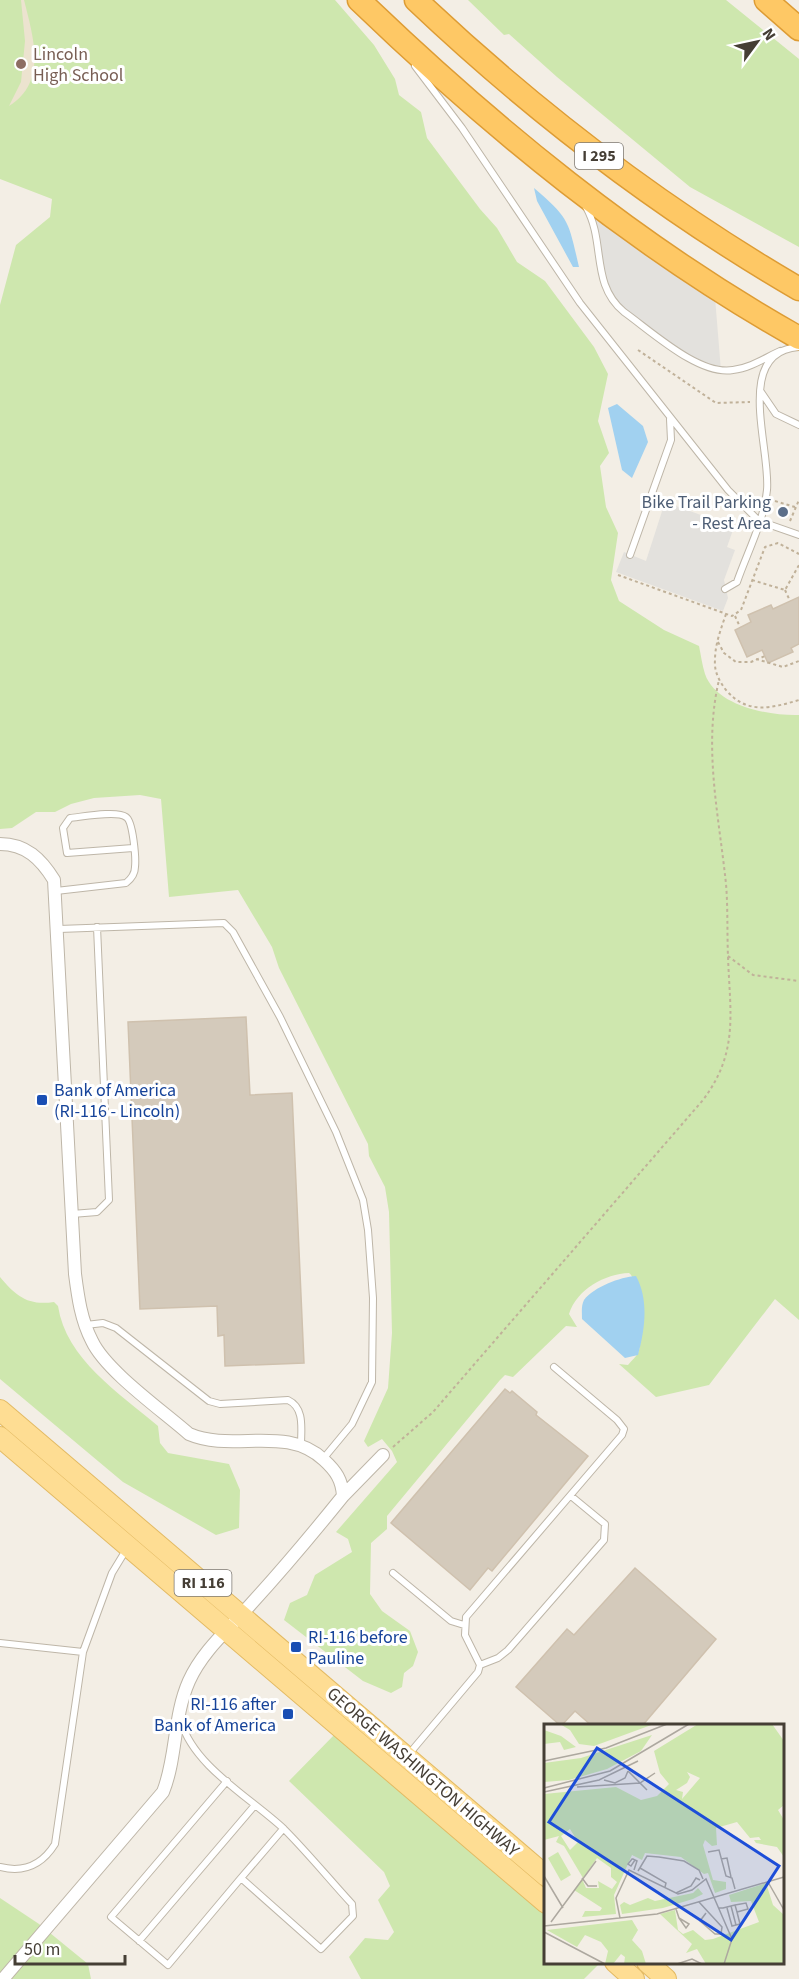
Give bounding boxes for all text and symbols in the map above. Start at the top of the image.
north arrow [727,12,787,72]
text: N [757,24,781,45]
place label: Lincoln High School [33,42,123,88]
marker: Lincoln High School [14,57,28,71]
road number: I 295 [575,143,623,169]
place label: Bike Trail Parking - Rest Area [642,490,771,536]
marker: Bike Trail Parking - Rest Area [776,505,790,519]
place label: Bank of America (RI-116 - Lincoln) [54,1078,180,1124]
marker: Bank of America (RI-116 - Lincoln) [35,1093,49,1107]
road number: RI 116 [174,1570,232,1596]
place label: RI-116 before Pauline [308,1625,408,1671]
marker: RI-116 before Pauline [289,1640,303,1654]
street label: GEORGE WASHINGTON HIGHWAY [321,1681,525,1863]
place label: RI-116 after Bank of America [154,1692,277,1738]
marker: RI-116 after Bank of America [281,1707,295,1721]
inset map [544,1724,784,1964]
scale bar [15,1928,124,1966]
text: 50 m [24,1937,60,1962]

